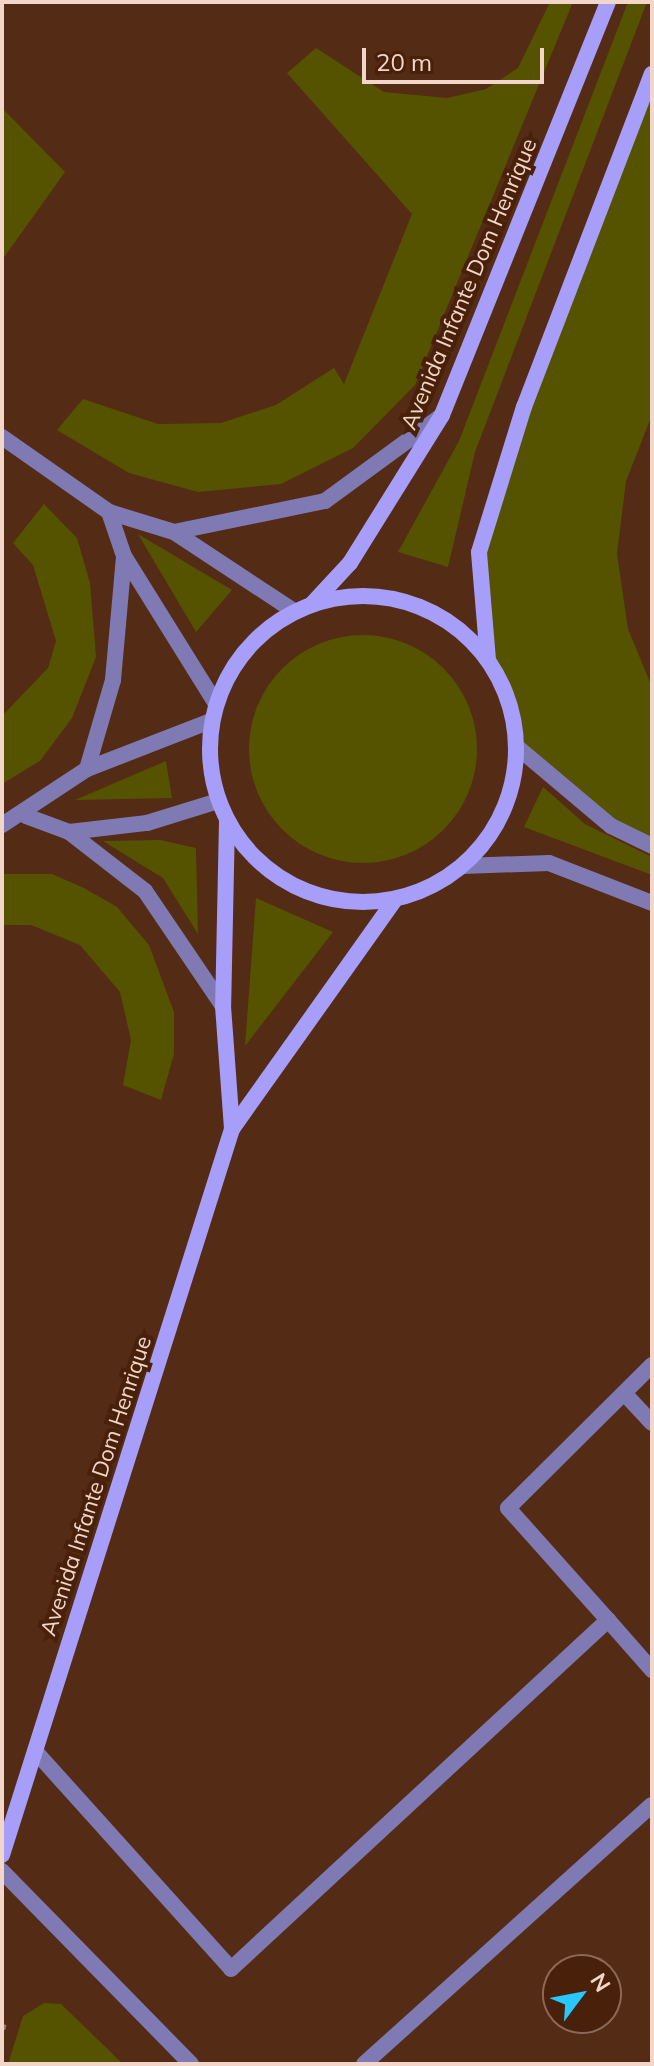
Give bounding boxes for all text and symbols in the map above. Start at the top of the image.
scale bar [366,32,548,82]
text: 20 m [376,47,432,77]
street label: Avenida Infante Dom Henrique [396,135,542,433]
street label: Avenida Infante Dom Henrique [35,1333,157,1639]
north arrow [542,1954,622,2034]
text: N [584,1968,617,1997]

